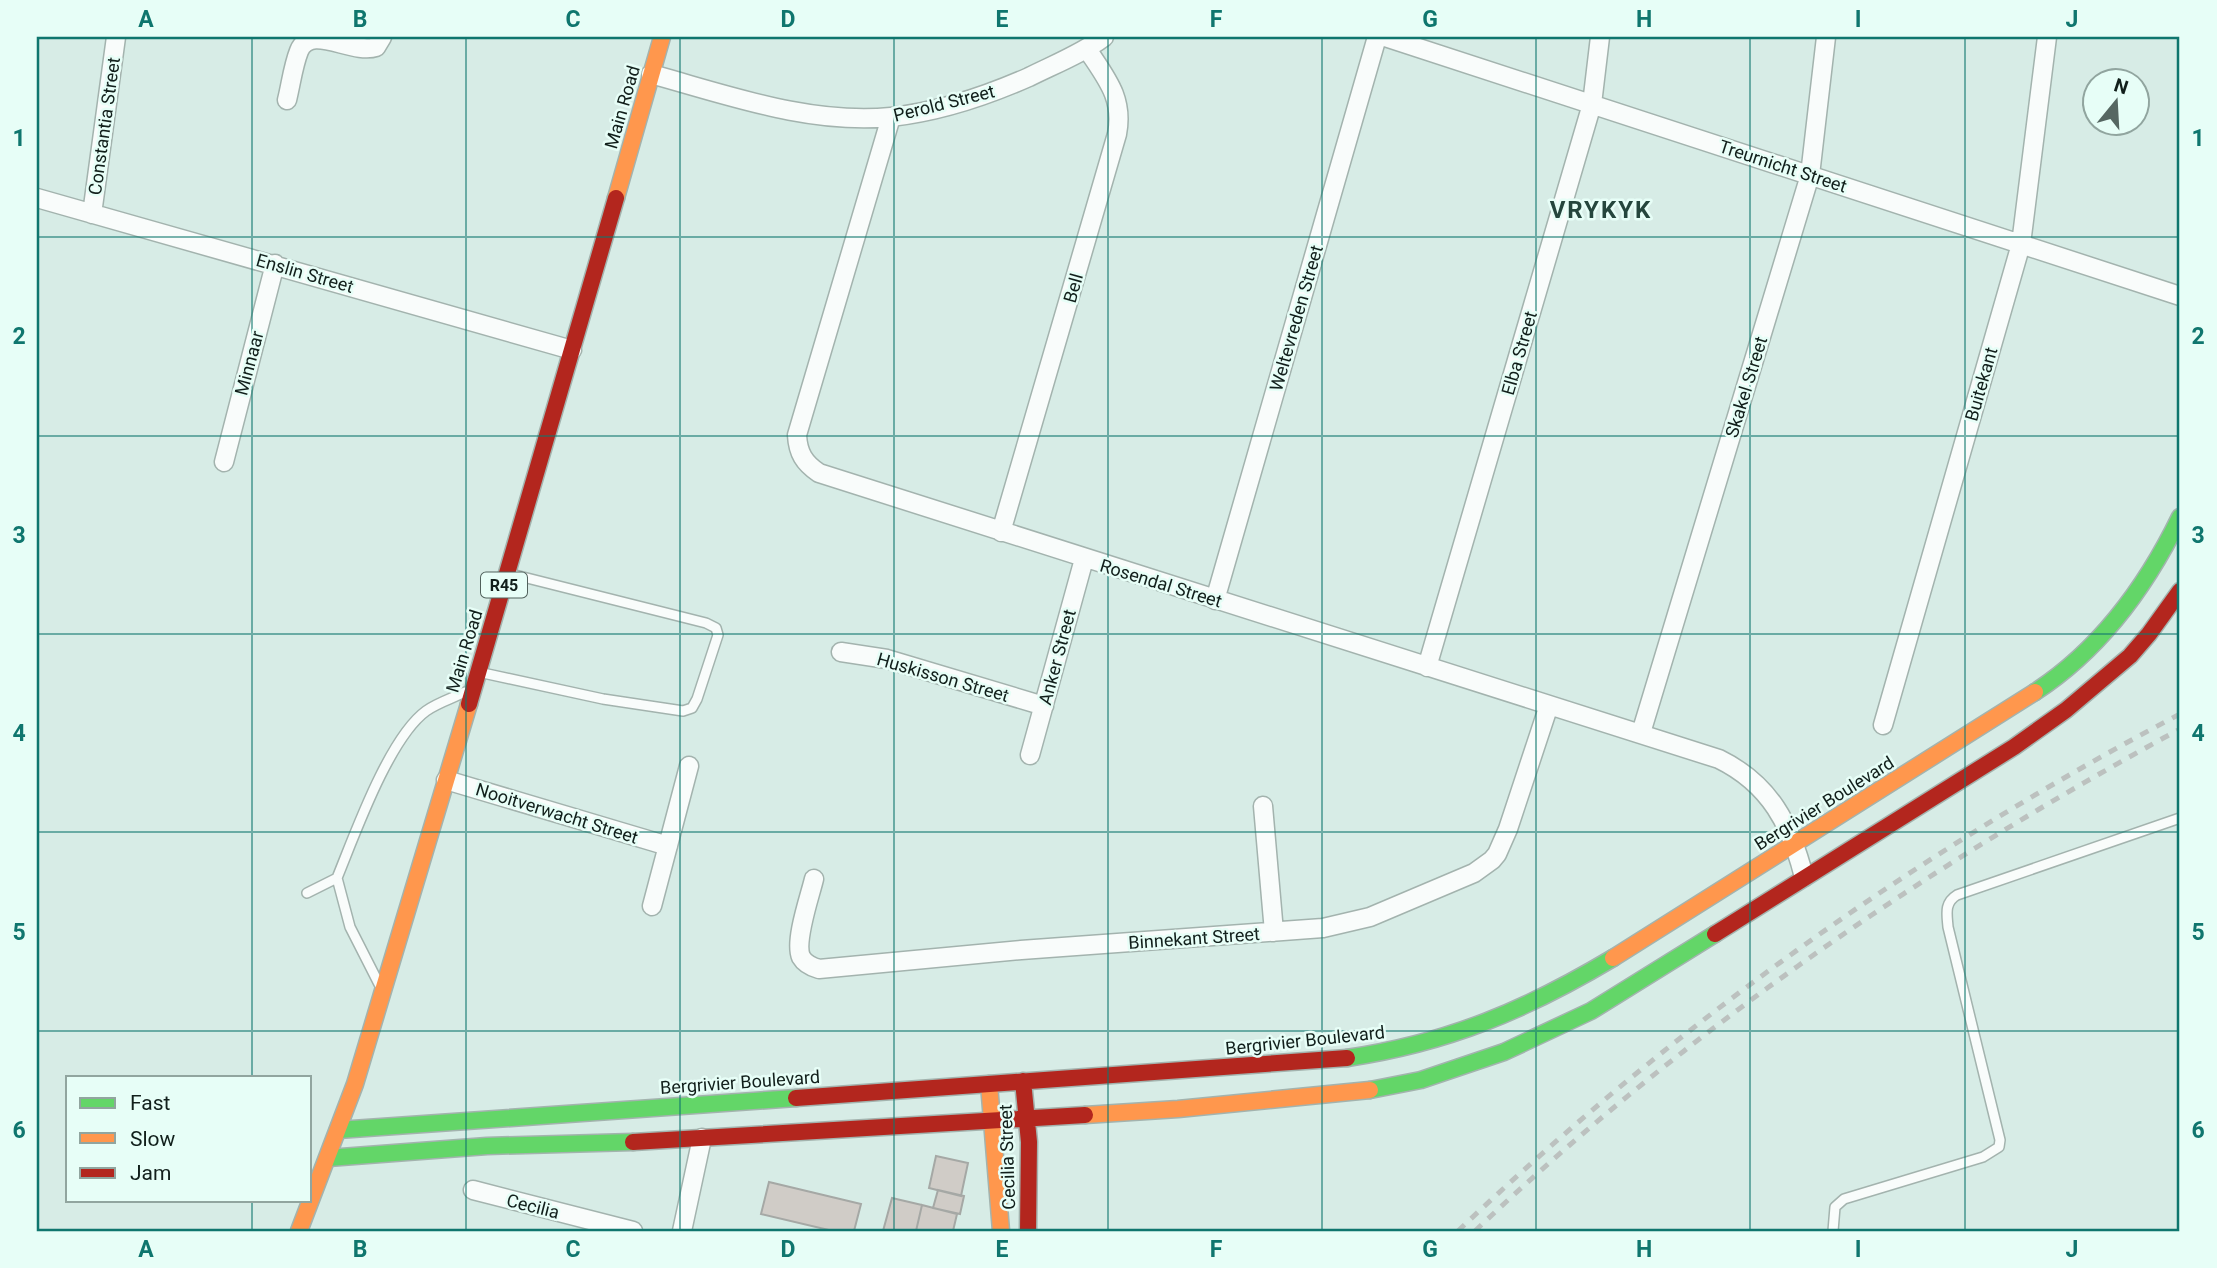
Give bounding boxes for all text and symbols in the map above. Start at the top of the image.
text: A [138,6,154,33]
text: B [353,6,367,33]
text: C [565,6,581,33]
text: D [781,6,795,33]
text: E [996,6,1009,33]
text: F [1210,6,1223,33]
text: G [1422,6,1438,33]
text: H [1636,6,1652,33]
text: I [1855,6,1861,33]
text: J [2066,6,2078,33]
street label: Constantia Street [84,56,124,196]
street label: Main Road [600,63,644,151]
north arrow [2080,66,2150,136]
text: N [2111,73,2131,99]
street label: Perold Street [891,80,997,126]
text: 1 [12,125,26,152]
text: 1 [2191,125,2205,152]
street label: Treurnicht Street [1716,135,1850,197]
district label: VRYKYK [1550,196,1652,224]
street label: Weltevreden Street [1265,243,1327,393]
street label: Enslin Street [254,249,356,297]
street label: Bell [1059,271,1087,305]
street label: Elba Street [1497,308,1541,397]
text: 2 [12,323,26,350]
text: 2 [2191,323,2205,350]
street label: Minnaar [230,329,268,397]
street label: Skakel Street [1721,334,1771,440]
street label: Buitekant [1960,345,2002,423]
text: 3 [12,522,26,549]
text: 3 [2191,522,2205,549]
street label: Rosendal Street [1097,554,1225,612]
road number: R45 [481,572,527,598]
street label: Main Road [441,607,487,695]
street label: Anker Street [1034,607,1080,707]
street label: Huskisson Street [875,648,1012,706]
text: 4 [12,720,26,747]
text: 4 [2191,720,2205,747]
street label: Bergrivier Boulevard [1751,752,1897,854]
street label: Nooitverwacht Street [473,778,641,848]
text: 5 [12,919,26,946]
text: 5 [2191,919,2205,946]
street label: Binnekant Street [1128,923,1261,953]
street label: Bergrivier Boulevard [1224,1021,1386,1059]
street label: Bergrivier Boulevard [659,1066,821,1098]
legend [66,1076,312,1202]
text: Fast [130,1091,171,1115]
street label: Cecilia Street [995,1104,1019,1210]
text: 6 [12,1117,26,1144]
text: 6 [2191,1117,2205,1144]
text: Slow [130,1127,176,1151]
text: Jam [130,1161,171,1185]
street label: Cecilia [504,1189,562,1223]
text: A [138,1236,154,1263]
text: B [353,1236,367,1263]
text: C [565,1236,581,1263]
text: D [781,1236,795,1263]
text: E [996,1236,1009,1263]
text: F [1210,1236,1223,1263]
text: G [1422,1236,1438,1263]
text: H [1636,1236,1652,1263]
text: I [1855,1236,1861,1263]
text: J [2066,1236,2078,1263]

